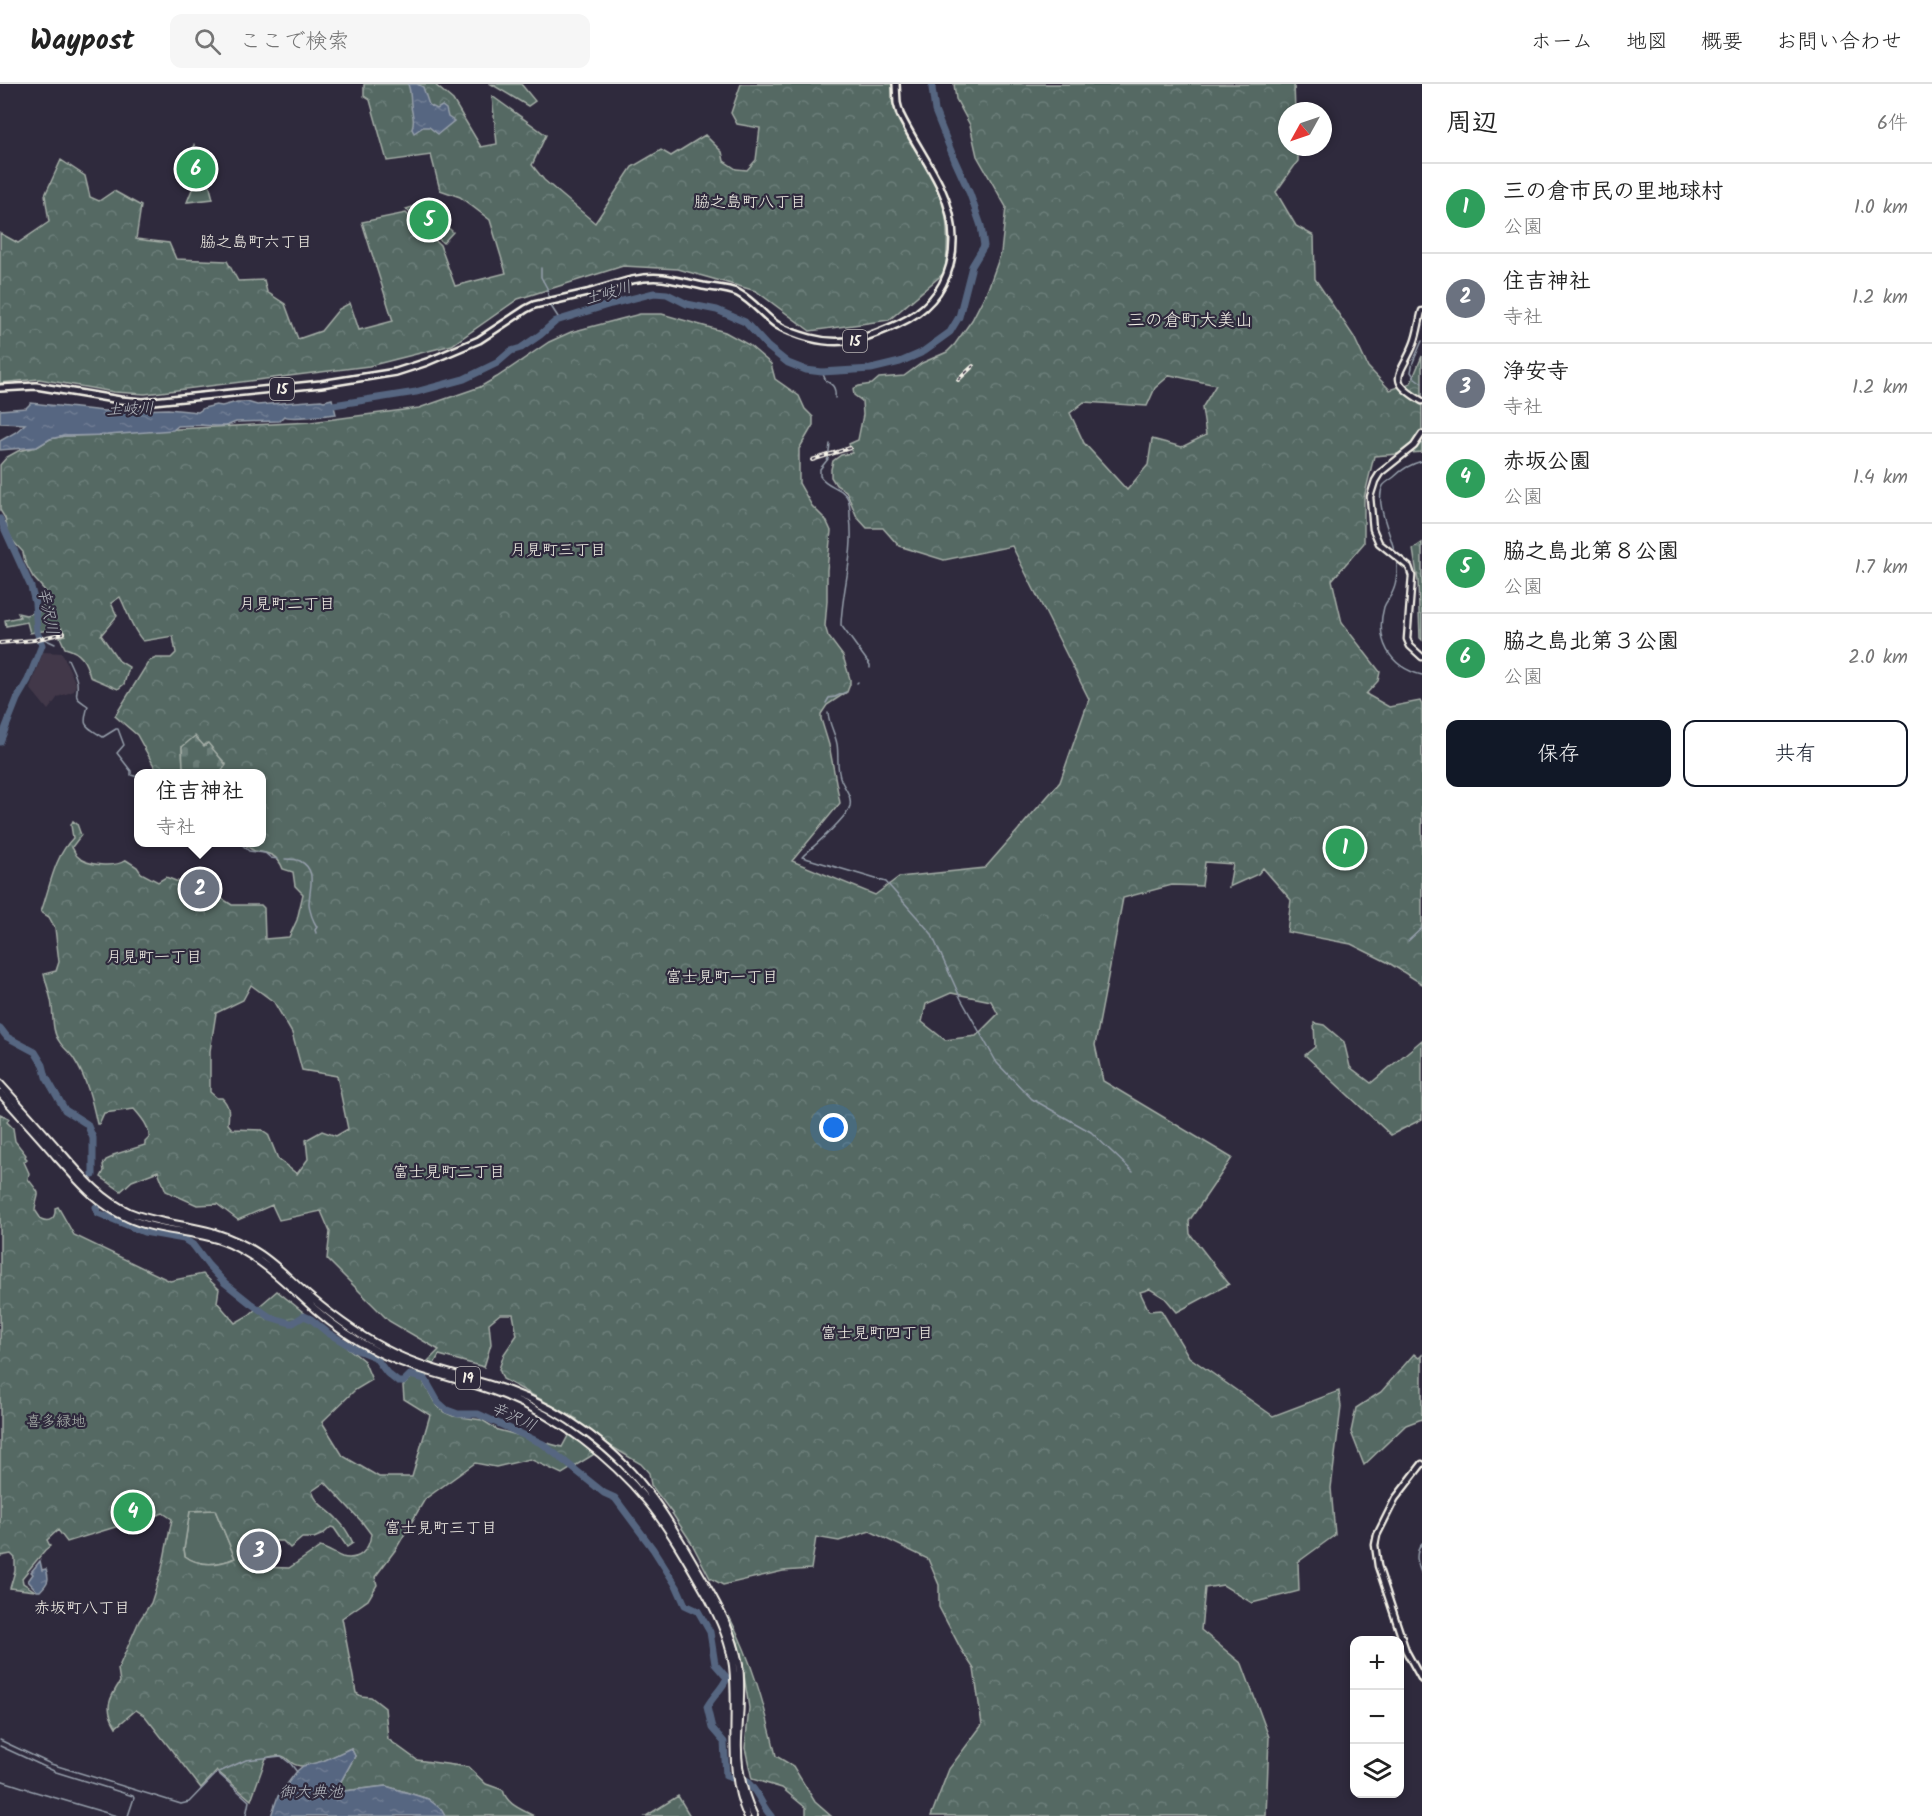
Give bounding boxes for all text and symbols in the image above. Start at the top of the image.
search box [170,14,590,68]
text: Waypost [30,19,134,64]
icon: search [191,25,224,58]
text: ここで検索 [239,25,349,60]
text: ホーム [1531,26,1593,59]
text: 地図 [1626,26,1668,59]
text: 概要 [1701,26,1743,59]
text: お問い合わせ [1776,26,1902,59]
north arrow [1278,102,1332,156]
text: 周辺 [1446,103,1498,145]
text: 6件 [1877,108,1908,140]
pin: 6 [176,146,216,191]
text: 三の倉市民の里地球村 [1503,175,1723,210]
district label: 脇之島町八丁目 [694,190,806,215]
text: 1 [1462,192,1469,224]
text: 1.0 km [1854,192,1908,224]
pin: 5 [410,198,448,242]
text: 公園 [1503,212,1543,244]
district label: 脇之島町六丁目 [200,230,312,255]
text: 住吉神社 [1503,265,1591,300]
water label: 土岐川 [582,275,635,312]
text: 2 [1460,282,1471,314]
text: 1.2 km [1852,282,1908,314]
text: 寺社 [1503,302,1543,334]
district label: 三の倉町大美山 [1127,307,1253,336]
road number: 15 [843,330,867,352]
text: 浄安寺 [1503,355,1569,390]
text: 3 [1460,372,1471,404]
text: 1.2 km [1852,372,1908,404]
road number: 15 [270,378,294,400]
text: 寺社 [1503,392,1543,424]
water label: 土岐川 [106,396,154,423]
text: 赤坂公園 [1503,445,1591,480]
text: 4 [1460,462,1471,494]
text: 1.4 km [1853,462,1908,494]
text: 公園 [1503,482,1543,514]
text: 脇之島北第８公園 [1503,535,1679,570]
district label: 月見町三丁目 [510,538,606,563]
text: 5 [1460,552,1471,584]
text: 1.7 km [1854,552,1908,584]
text: 公園 [1503,572,1543,604]
water label: 辛沢川 [30,585,65,637]
district label: 月見町二丁目 [239,592,335,617]
text: 脇之島北第３公園 [1503,625,1679,660]
text: 6 [1460,642,1471,674]
text: 2.0 km [1848,642,1908,674]
text: 公園 [1503,662,1543,694]
button: 保存 [1446,720,1671,787]
button: 共有 [1683,720,1908,787]
popup [134,769,266,847]
text: 住吉神社 [156,775,244,810]
text: 寺社 [156,812,196,844]
pin: 1 [1326,826,1364,870]
pin: 2 [180,866,220,912]
district label: 月見町一丁目 [106,945,202,970]
district label: 富士見町一丁目 [666,965,778,990]
your location [819,1113,848,1142]
district label: 富士見町二丁目 [393,1160,505,1185]
district label: 富士見町四丁目 [821,1321,933,1346]
road number: 19 [456,1367,480,1389]
water label: 辛沢川 [486,1396,540,1439]
park label: 喜多緑地 [26,1410,86,1434]
pin: 4 [114,1490,152,1534]
district label: 富士見町三丁目 [385,1516,497,1541]
pin: 3 [240,1528,278,1574]
district label: 赤坂町八丁目 [34,1596,130,1621]
map controls [1350,1636,1404,1798]
button: + [1350,1636,1404,1690]
button: − [1350,1690,1404,1744]
button: layers [1350,1744,1404,1798]
water label: 御大典池 [279,1780,344,1805]

